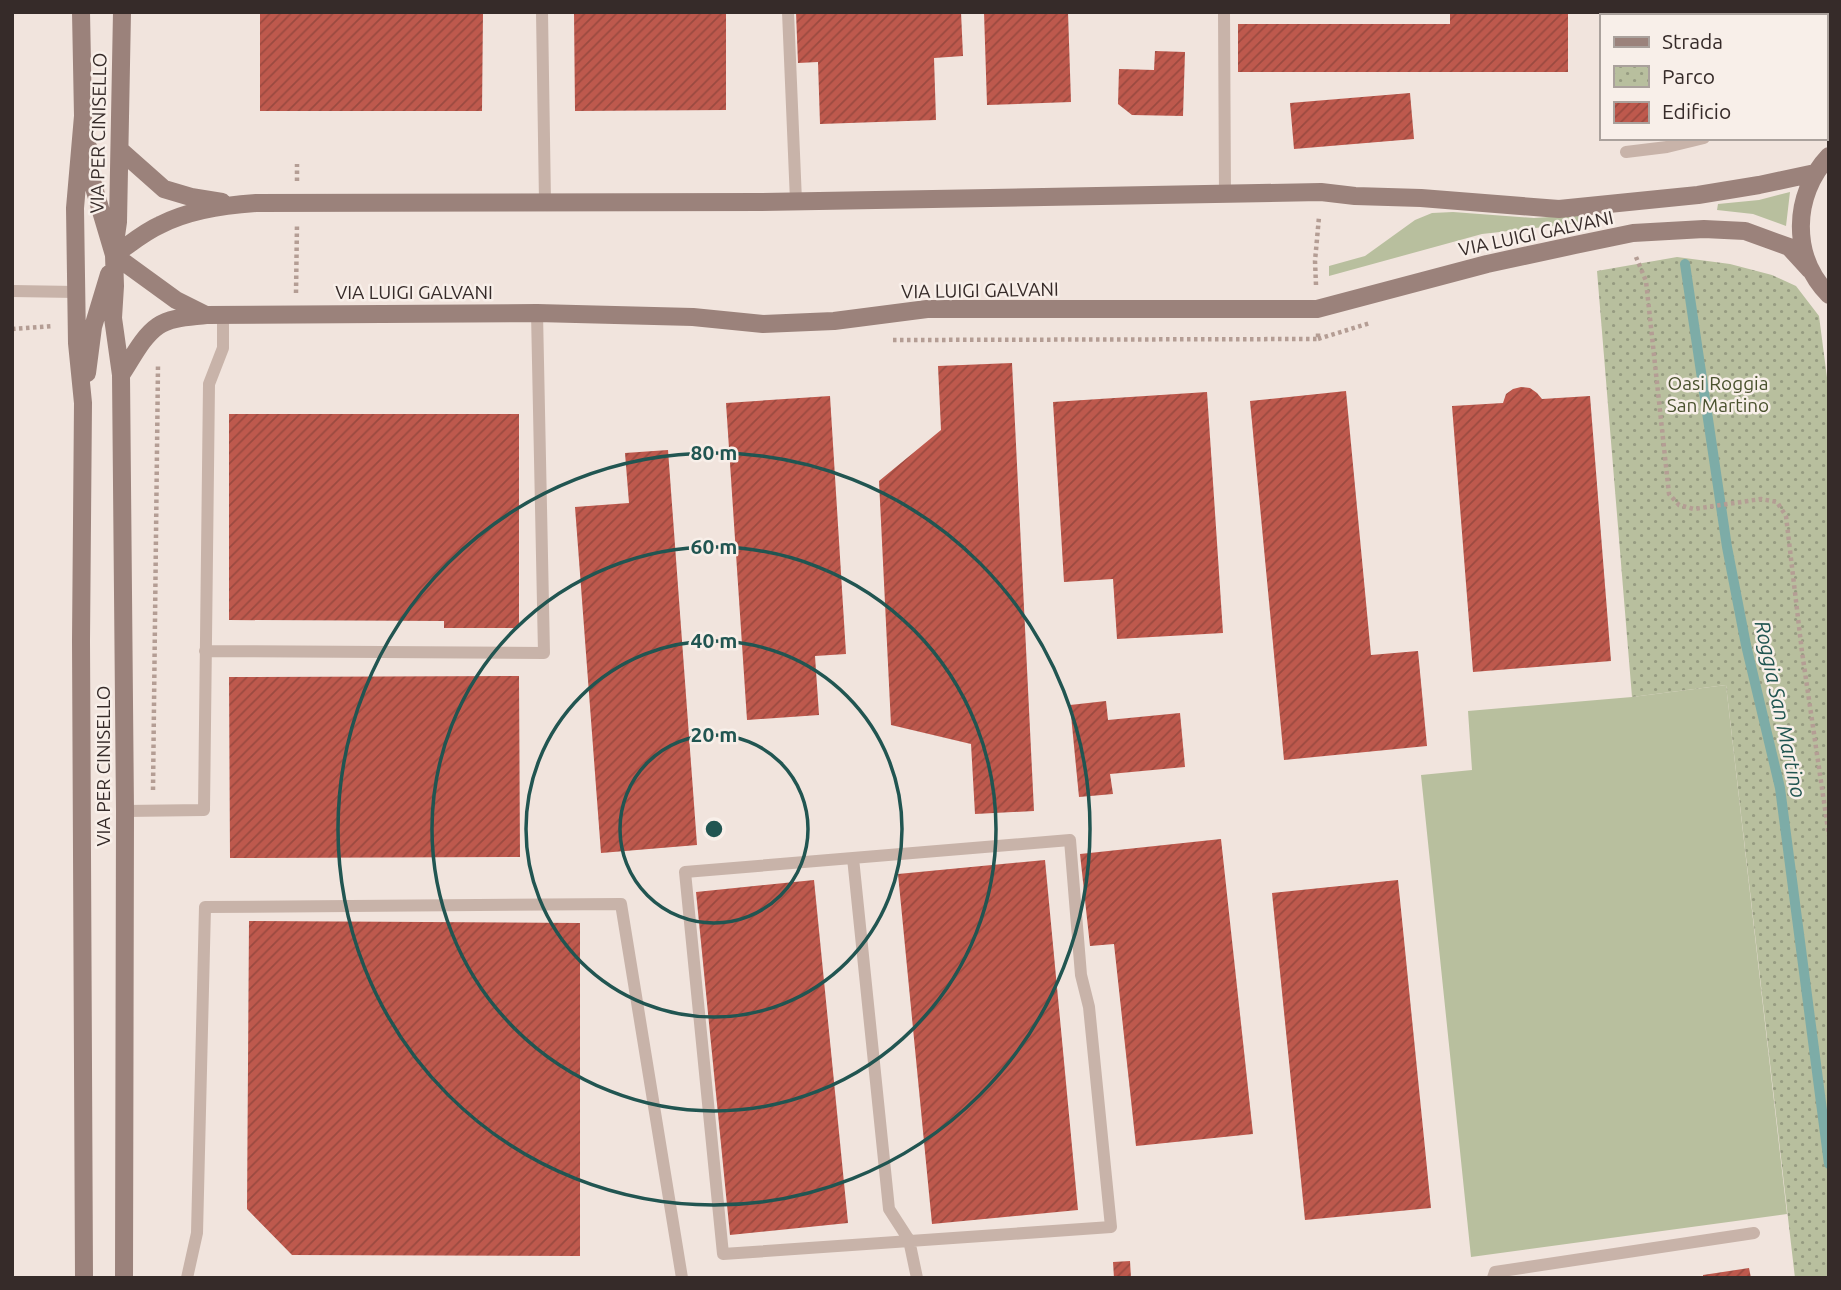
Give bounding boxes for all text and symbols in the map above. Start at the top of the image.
legend [1600,14,1827,140]
text: Strada [1662,29,1723,53]
street label: VIA PER CINISELLO [86,52,110,214]
text: Parco [1662,64,1715,88]
text: Edificio [1662,99,1731,123]
street label: VIA LUIGI GALVANI [1457,206,1615,260]
street label: VIA LUIGI GALVANI [901,278,1059,302]
street label: VIA LUIGI GALVANI [335,281,493,303]
park label: Oasi Roggia San Martino [1667,372,1769,416]
text: 80 m [691,440,737,464]
text: 60 m [691,534,737,558]
water label: Roggia San Martino [1751,618,1811,800]
text: 40 m [691,628,737,652]
street label: VIA PER CINISELLO [92,686,114,846]
text: 20 m [691,722,737,746]
centre of rings [702,817,726,841]

